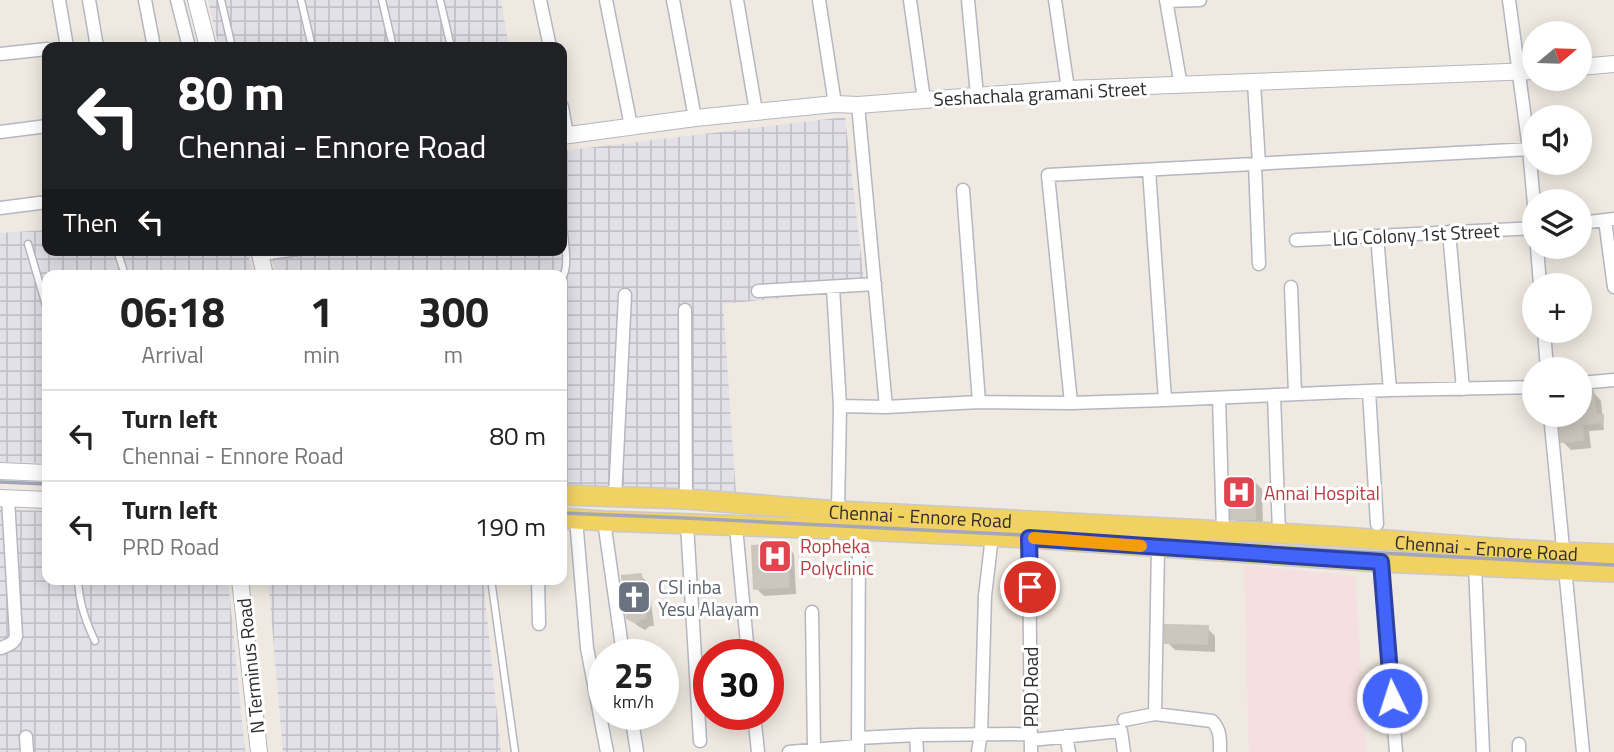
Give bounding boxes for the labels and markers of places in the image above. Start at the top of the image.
hospital icon: Annai Hospital [1220,473,1258,511]
place label: Annai Hospital [1264,478,1380,507]
place label: Ropheka Polyclinic [800,531,874,582]
hospital icon: Ropheka Polyclinic [756,537,794,575]
pin [1000,557,1060,617]
place label: CSI inba Yesu Alayam [658,572,759,623]
church icon: CSI inba Yesu Alayam [615,578,653,616]

